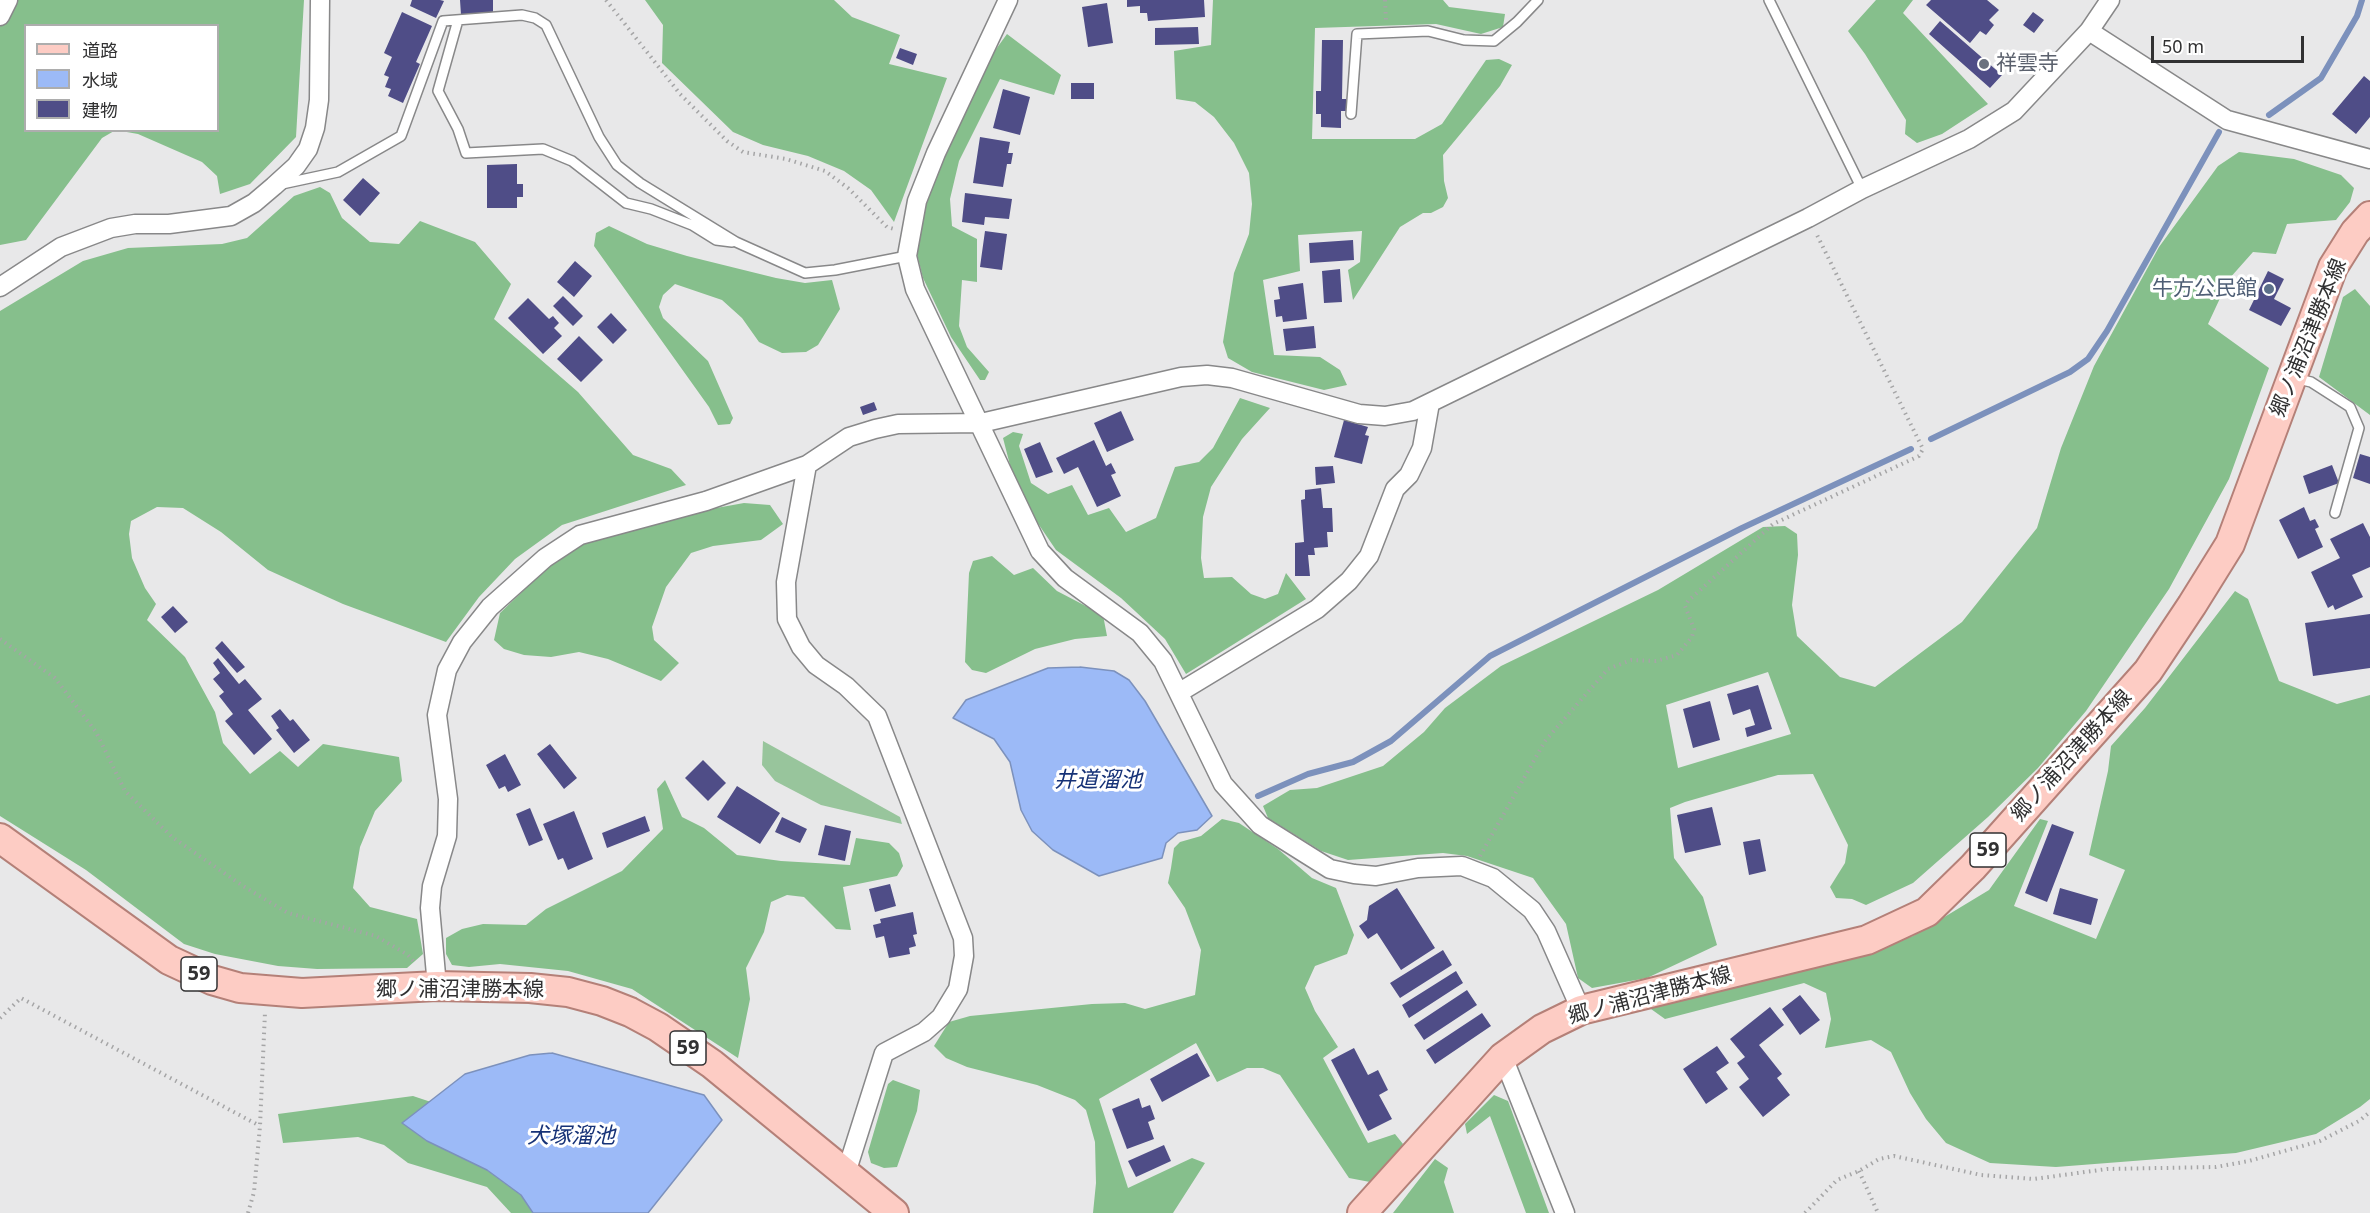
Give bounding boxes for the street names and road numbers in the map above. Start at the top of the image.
street label: 郷ノ浦沼津勝本線 [2266,255,2352,421]
street label: 郷ノ浦沼津勝本線 [2006,685,2138,827]
road number: 59 [1970,833,2006,867]
road number: 59 [181,957,217,991]
street label: 郷ノ浦沼津勝本線 [1566,962,1734,1030]
street label: 郷ノ浦沼津勝本線 [376,977,544,1003]
road number: 59 [670,1031,706,1065]

